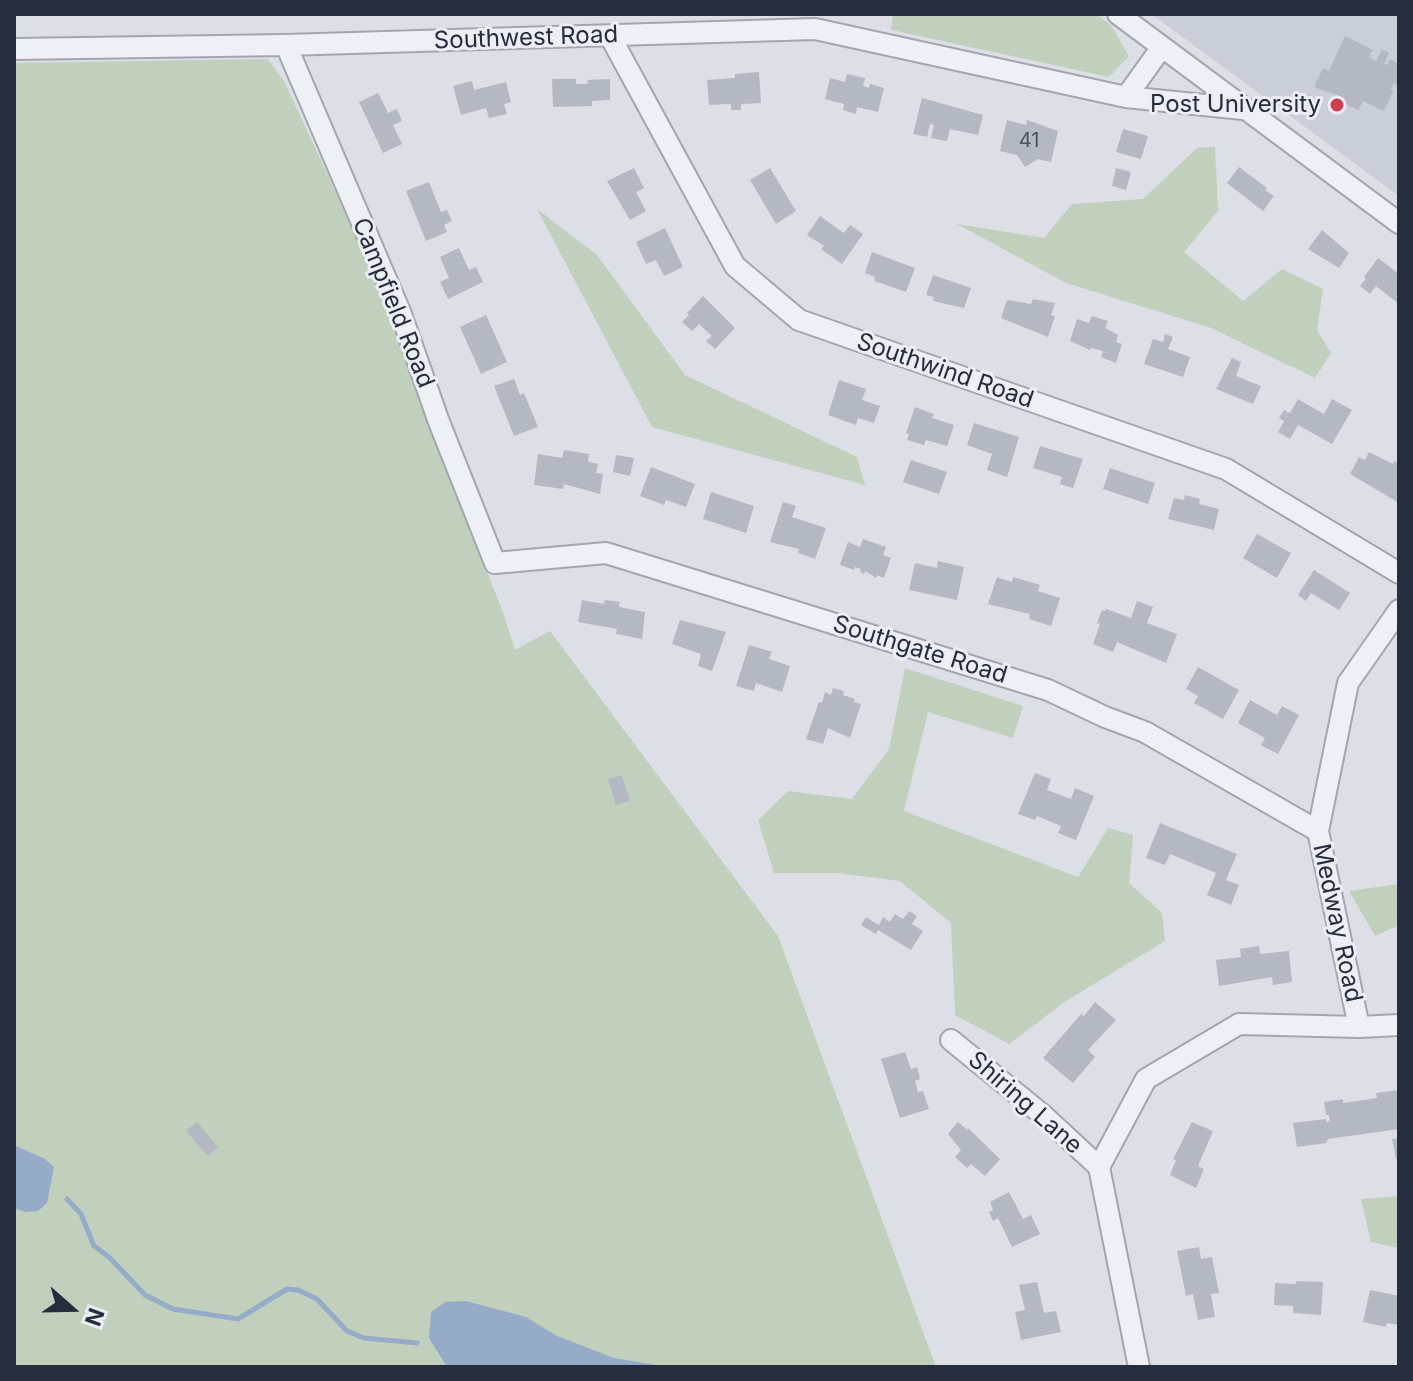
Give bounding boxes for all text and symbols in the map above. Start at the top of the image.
street label: Southwest Road [433,20,619,56]
place label: Post University [1150,91,1321,119]
marker: Post University [1328,96,1346,114]
house number: 41 [1019,129,1039,153]
street label: Campfield Road [346,214,440,392]
street label: Southwind Road [853,327,1037,415]
street label: Southgate Road [829,610,1011,690]
street label: Medway Road [1306,841,1368,1005]
street label: Shiring Lane [962,1046,1088,1160]
north arrow [32,1269,112,1349]
text: N [79,1305,110,1330]

